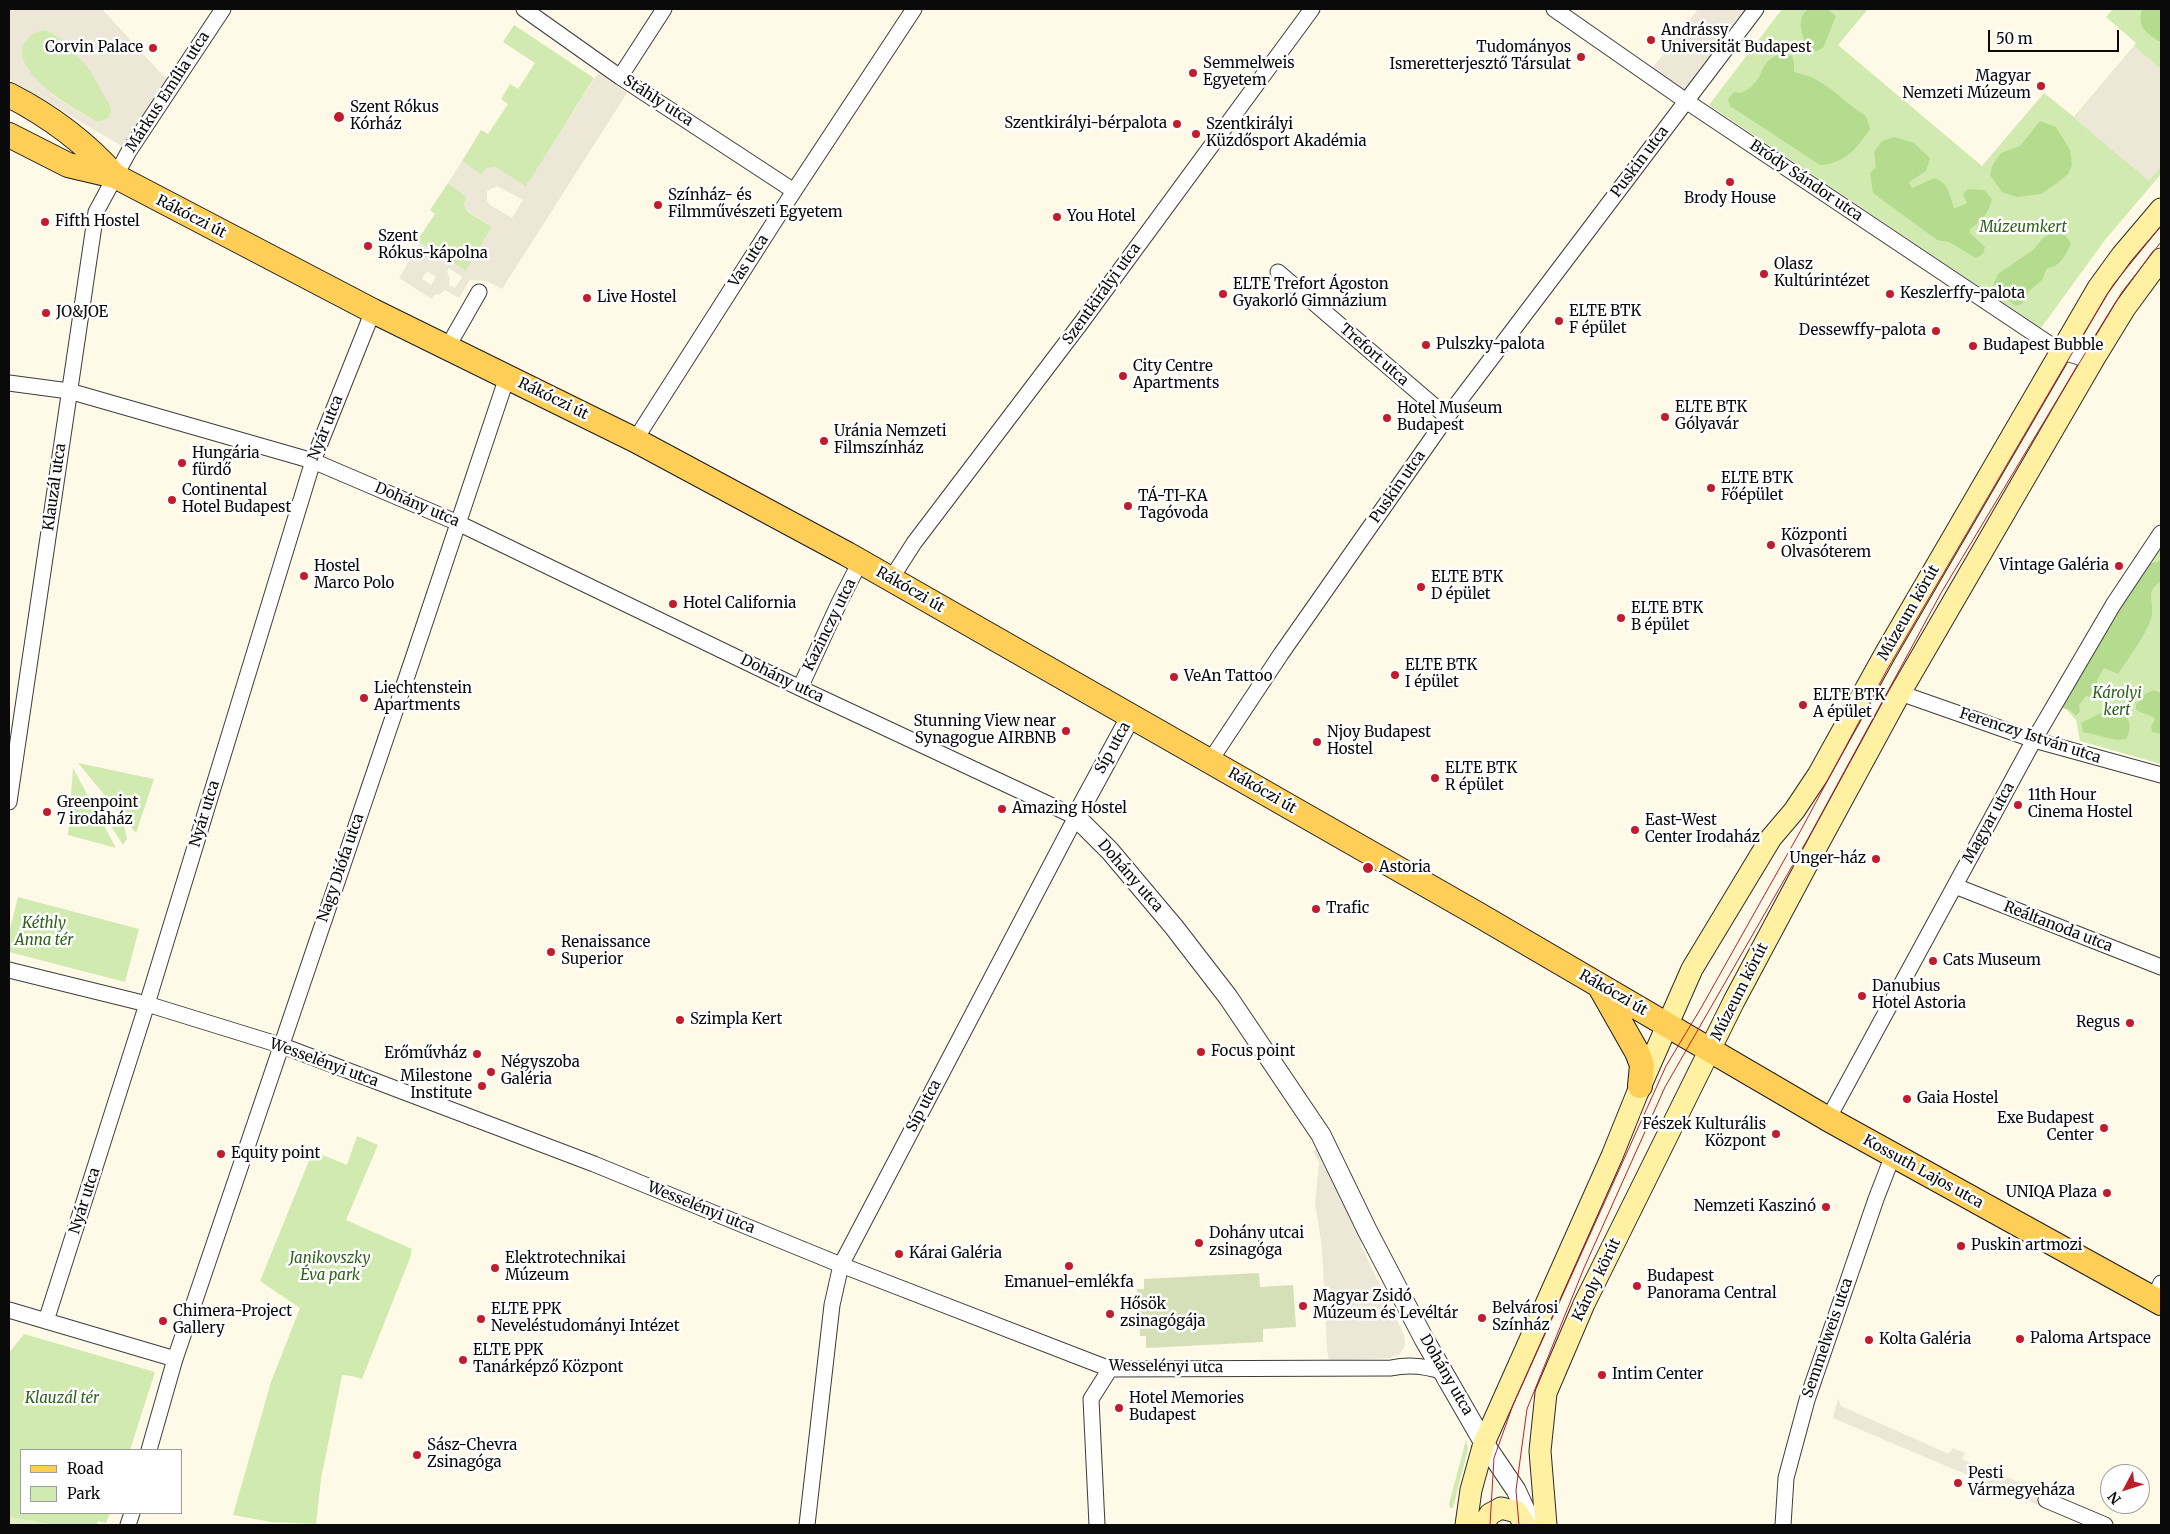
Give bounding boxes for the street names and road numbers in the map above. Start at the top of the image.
street label: Márkus Emília utca [122,28,214,156]
street label: Stáhly utca [620,72,696,130]
street label: Puskin utca [1607,123,1673,201]
street label: Bródy Sándor utca [1746,137,1866,225]
street label: Rákóczi út [153,192,229,242]
street label: Vas utca [725,232,773,290]
street label: Szentkirályi utca [1059,240,1145,348]
street label: Trefort utca [1336,320,1412,390]
street label: Rákóczi út [515,374,591,424]
street label: Nyár utca [305,393,347,463]
street label: Klauzál utca [40,442,70,532]
street label: Puskin utca [1366,447,1430,527]
street label: Dohány utca [372,479,462,531]
street label: Múzeum körút [1874,562,1944,664]
street label: Rákóczi út [873,563,947,617]
street label: Kazinczy utca [800,576,860,674]
street label: Dohány utca [737,651,827,707]
street label: Ferenczy István utca [1957,705,2103,767]
street label: Síp utca [1091,719,1135,777]
street label: Rákóczi út [1225,764,1299,818]
street label: Nyár utca [186,779,224,849]
street label: Magyar utca [1959,779,2019,867]
street label: Nagy Diófa utca [314,811,368,925]
street label: Dohány utca [1094,836,1166,916]
street label: Reáltanoda utca [2001,898,2115,956]
street label: Múzeum körút [1708,940,1772,1044]
street label: Rákóczi út [1576,966,1650,1020]
street label: Wesselényi utca [267,1035,381,1091]
street label: Síp utca [903,1077,945,1135]
street label: Kossuth Lajos utca [1860,1132,1986,1212]
street label: Nyár utca [66,1166,104,1236]
street label: Wesselényi utca [645,1178,757,1238]
street label: Károly körút [1569,1236,1625,1324]
street label: Semmelweis utca [1799,1276,1857,1400]
street label: Dohány utca [1416,1331,1476,1419]
street label: Wesselényi utca [1109,1357,1223,1377]

